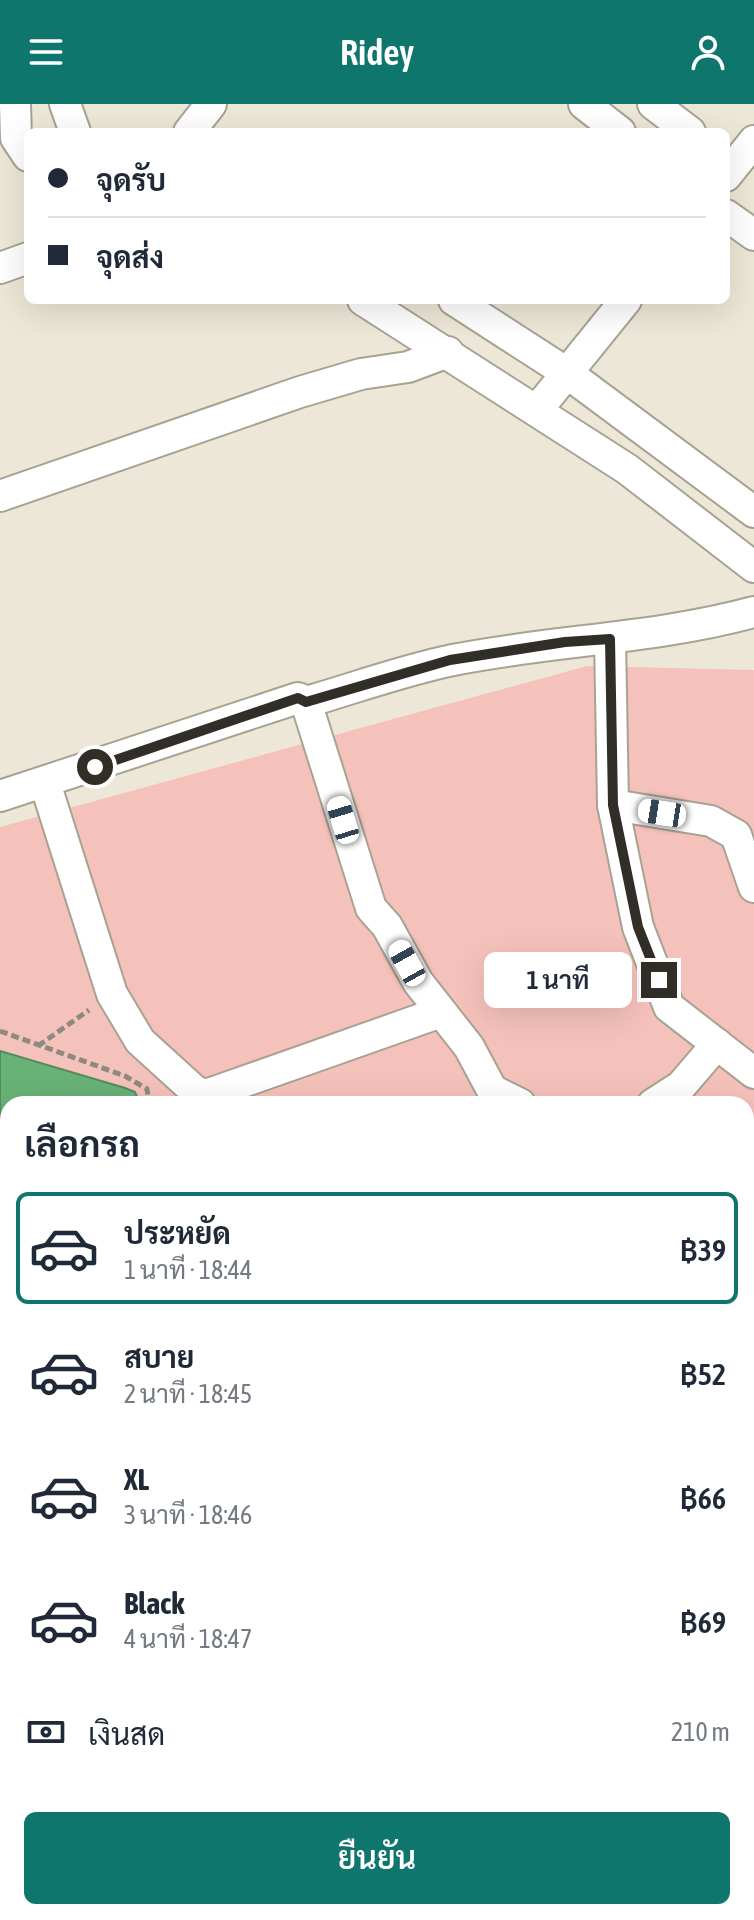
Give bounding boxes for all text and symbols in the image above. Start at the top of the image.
icon: menu [24,30,68,74]
icon: person [686,30,730,74]
text: Ridey [340,31,414,73]
text: จุดรับ [96,163,166,197]
text: จุดส่ง [96,240,164,274]
route start [77,749,113,785]
car [325,794,361,846]
car [636,797,688,829]
car [385,936,429,990]
callout: 1 นาที [483,952,631,1008]
route end [641,962,677,998]
text: 1 นาที [526,965,590,995]
text: เลือกรถ [24,1123,140,1165]
icon: car [28,1212,100,1284]
text: ประหยัด [124,1216,231,1250]
text: ฿39 [680,1233,726,1267]
text: 1 นาที · 18:44 [124,1255,252,1285]
icon: car [28,1336,100,1408]
text: สบาย [124,1340,194,1374]
text: ฿52 [680,1357,726,1391]
text: 2 นาที · 18:45 [124,1379,252,1409]
icon: car [28,1460,100,1532]
text: XL [124,1462,149,1496]
text: ฿66 [680,1481,726,1515]
text: 3 นาที · 18:46 [124,1500,252,1530]
icon: car [28,1584,100,1656]
text: Black [124,1586,184,1620]
text: ฿69 [680,1605,726,1639]
text: 4 นาที · 18:47 [124,1624,252,1654]
icon: cash [24,1710,68,1754]
text: เงินสด [88,1717,165,1751]
text: 210 m [671,1717,730,1747]
button: ยืนยัน [24,1812,730,1904]

